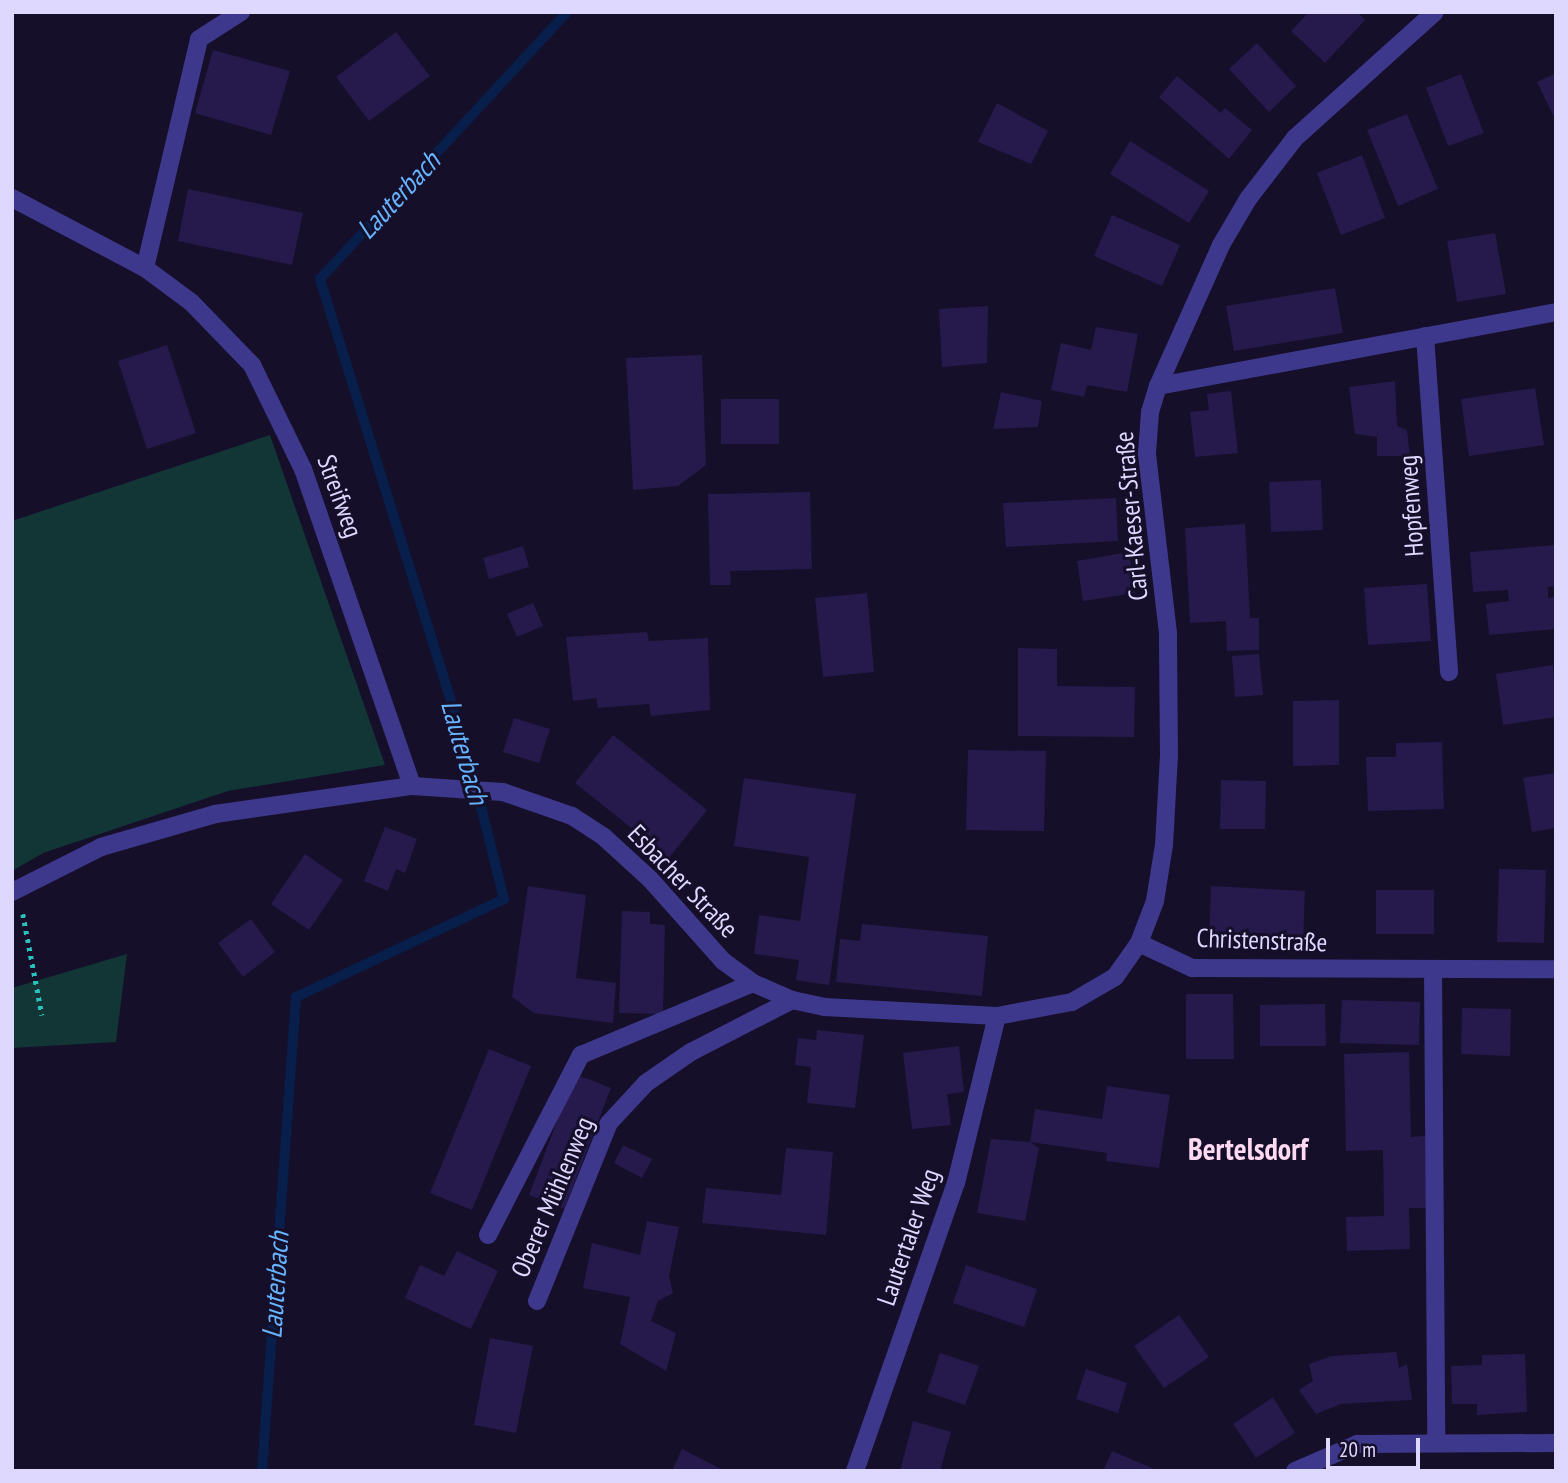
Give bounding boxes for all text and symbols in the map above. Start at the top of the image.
water label: Lauterbach [349,144,447,246]
street label: Carl-Kaeser-Straße [1108,430,1154,602]
street label: Streifweg [311,451,369,541]
street label: Hopfenweg [1392,454,1430,558]
water label: Lauterbach [434,696,496,808]
street label: Esbacher Straße [621,818,745,944]
street label: Christenstraße [1196,922,1328,958]
street label: Oberer Mühlenweg [504,1112,600,1282]
district label: Bertelsdorf [1188,1131,1308,1167]
street label: Lautertaler Weg [870,1164,946,1310]
water label: Lauterbach [255,1230,295,1340]
scale bar [1330,1424,1424,1468]
text: 20 m [1339,1436,1376,1463]

